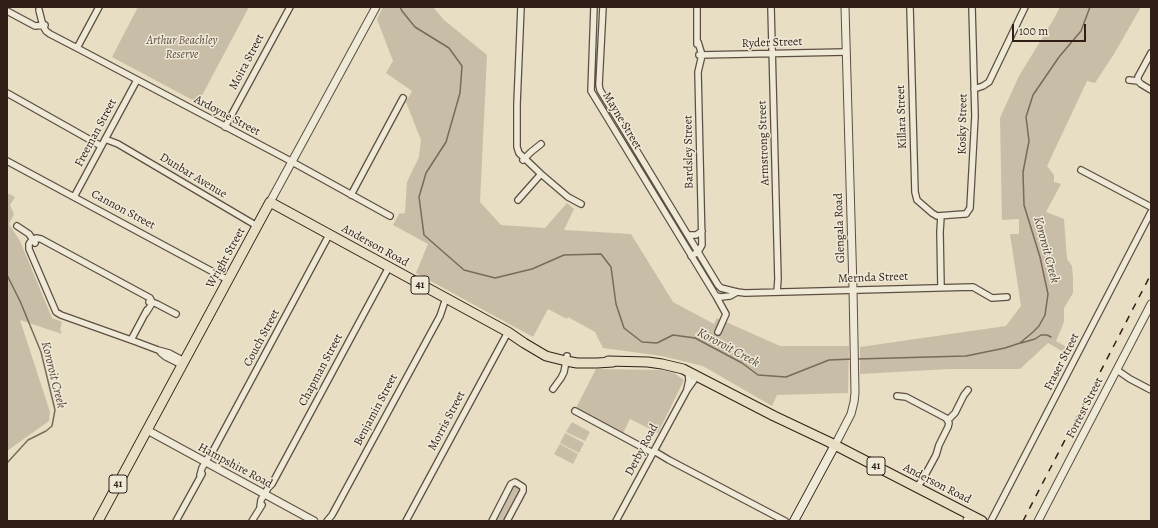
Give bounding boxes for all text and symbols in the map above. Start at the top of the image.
scale bar [1014,16,1088,42]
text: 100 m [1019,23,1048,39]
street label: Moira Street [226,32,268,92]
park label: Arthur Beachley Reserve [146,34,218,62]
street label: Ryder Street [741,35,803,51]
street label: Killara Street [894,85,910,149]
street label: Mayne Street [599,90,645,152]
street label: Ardoyne Street [192,93,262,139]
street label: Kosky Street [955,93,971,155]
street label: Freeman Street [72,96,120,170]
street label: Armstrong Street [755,100,773,186]
street label: Bardsley Street [681,115,697,189]
street label: Dunbar Avenue [157,150,229,202]
street label: Cannon Street [88,187,158,233]
street label: Glengala Road [832,193,848,263]
water label: Kororoit Creek [1030,215,1062,285]
street label: Anderson Road [339,222,411,270]
street label: Wright Street [203,225,249,291]
street label: Mernda Street [838,270,908,286]
road number: 41 [411,276,429,294]
street label: Couch Street [241,307,283,369]
water label: Kororoit Creek [694,325,762,371]
street label: Chapman Street [296,331,346,409]
street label: Fraser Street [1041,331,1083,393]
water label: Kororoit Creek [37,340,69,410]
street label: Benjamin Street [351,372,401,448]
street label: Forrest Street [1063,375,1107,441]
street label: Morris Street [425,389,469,453]
street label: Derby Road [622,421,662,479]
street label: Hampshire Road [195,440,275,492]
road number: 41 [867,457,885,475]
street label: Anderson Road [901,461,973,507]
road number: 41 [109,475,127,493]

